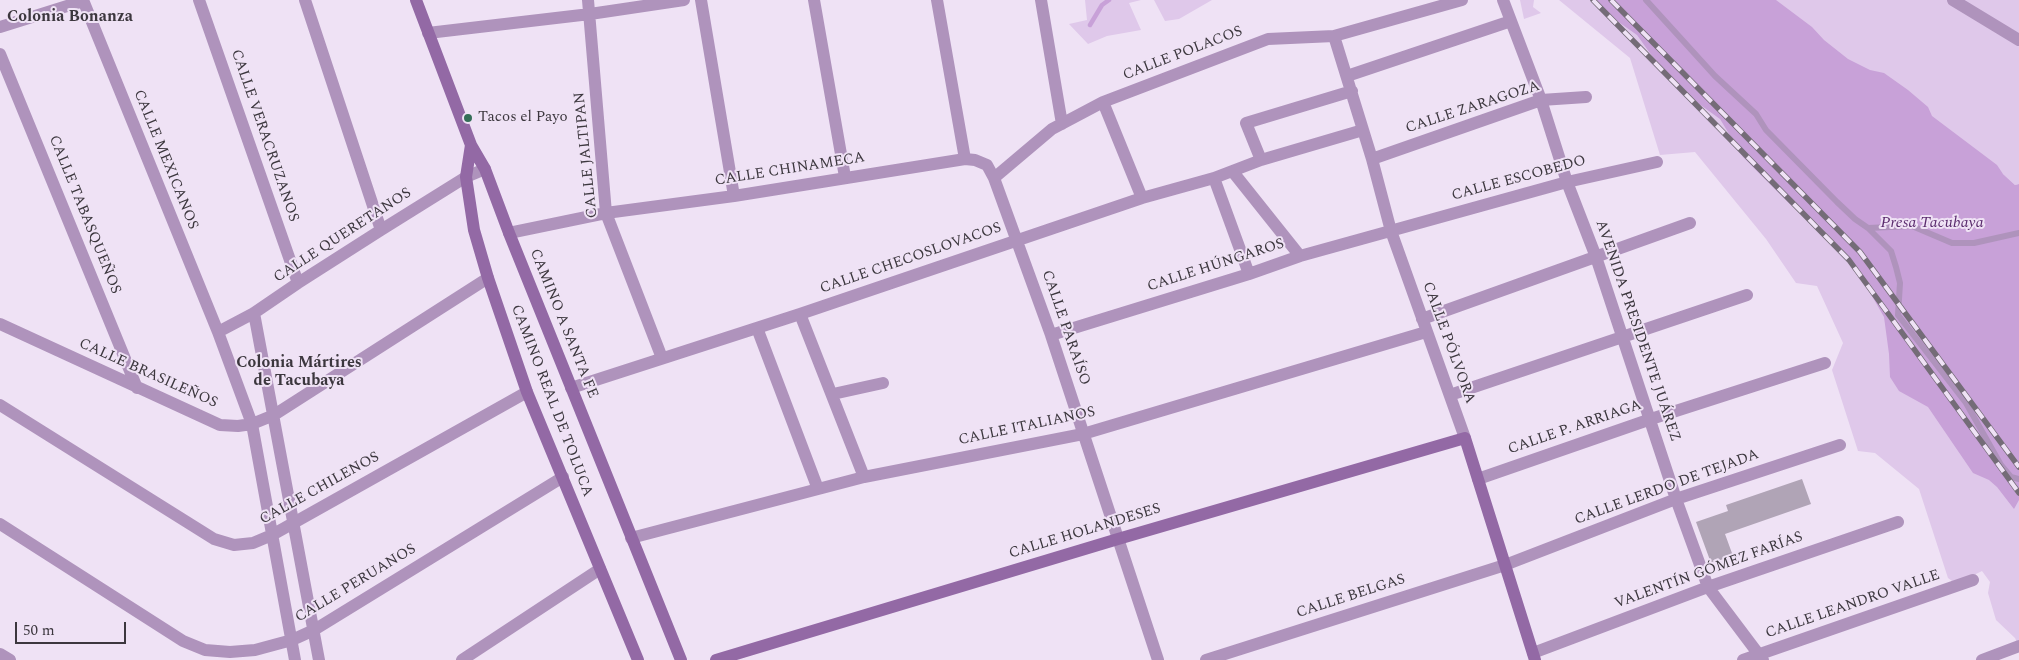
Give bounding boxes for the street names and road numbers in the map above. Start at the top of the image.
street label: CALLE POLACOS [1121,23,1245,85]
street label: CALLE VERACRUZANOS [226,47,302,225]
street label: CALLE ZARAGOZA [1404,78,1542,138]
street label: CALLE MEXICANOS [129,88,201,232]
street label: CALLE JALTIPAN [571,91,603,219]
street label: CALLE TABASQUEÑOS [44,133,124,297]
street label: CALLE CHINAMECA [714,149,866,191]
street label: CALLE ESCOBEDO [1450,152,1588,206]
street label: CALLE QUERETANOS [271,185,415,287]
street label: AVENIDA PRESIDENTE JUÁREZ [1591,218,1683,444]
street label: CALLE CHECOSLOVACOS [818,219,1004,299]
street label: CALLE HÚNGAROS [1145,235,1287,297]
street label: CAMINO A SANTA FE [525,247,601,401]
street label: CALLE PARAÍSO [1037,268,1093,388]
street label: CALLE PÓLVORA [1418,280,1478,406]
street label: CAMINO REAL DE TOLUCA [506,302,596,500]
street label: CALLE BRASILEÑOS [76,335,220,413]
street label: CALLE P. ARRIAGA [1506,397,1644,459]
street label: CALLE ITALIANOS [957,404,1097,450]
street label: CALLE LERDO DE TEJADA [1572,446,1762,530]
street label: CALLE CHILENOS [257,449,383,529]
street label: CALLE HOLANDESES [1007,500,1163,564]
street label: VALENTÍN GÓMEZ FARÍAS [1612,528,1806,614]
street label: CALLE PERUANOS [292,541,420,627]
street label: CALLE LEANDRO VALLE [1763,567,1943,643]
street label: CALLE BELGAS [1294,571,1408,623]

